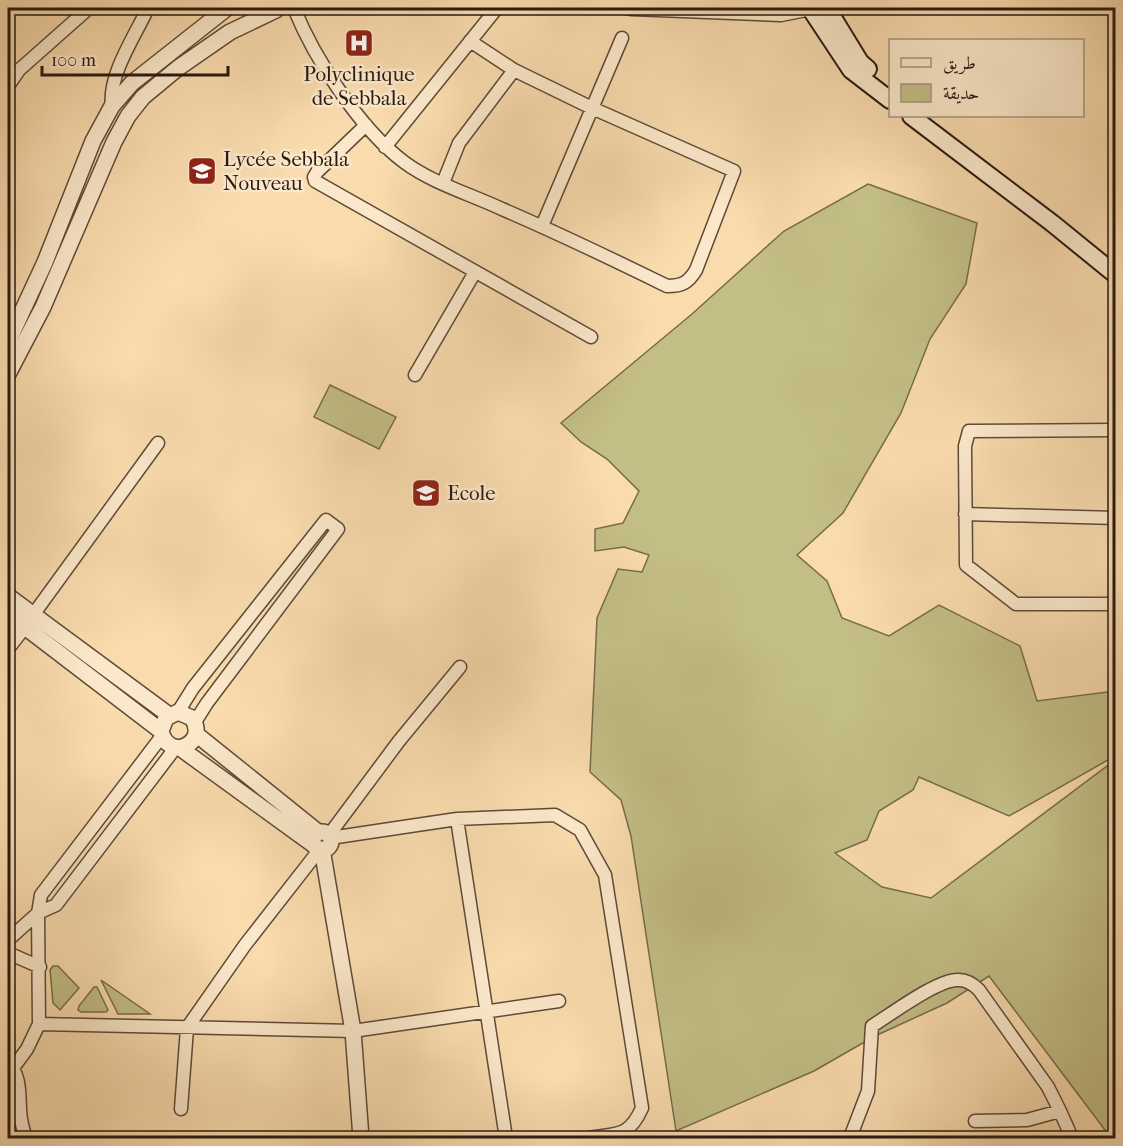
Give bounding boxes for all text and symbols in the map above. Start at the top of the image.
hospital icon: Polyclinique de Sebbala [343,27,375,59]
scale bar [42,39,228,77]
legend [889,39,1084,117]
text: 100 m [51,50,96,71]
text: طريق [943,53,976,75]
place label: Polyclinique de Sebbala [303,62,415,110]
text: حديقة [943,83,979,104]
place label: Lycée Sebbala Nouveau [223,147,349,195]
school or university icon: Lycée Sebbala Nouveau [186,155,218,187]
school or university icon: Ecole [410,477,442,509]
place label: Ecole [447,481,496,505]

